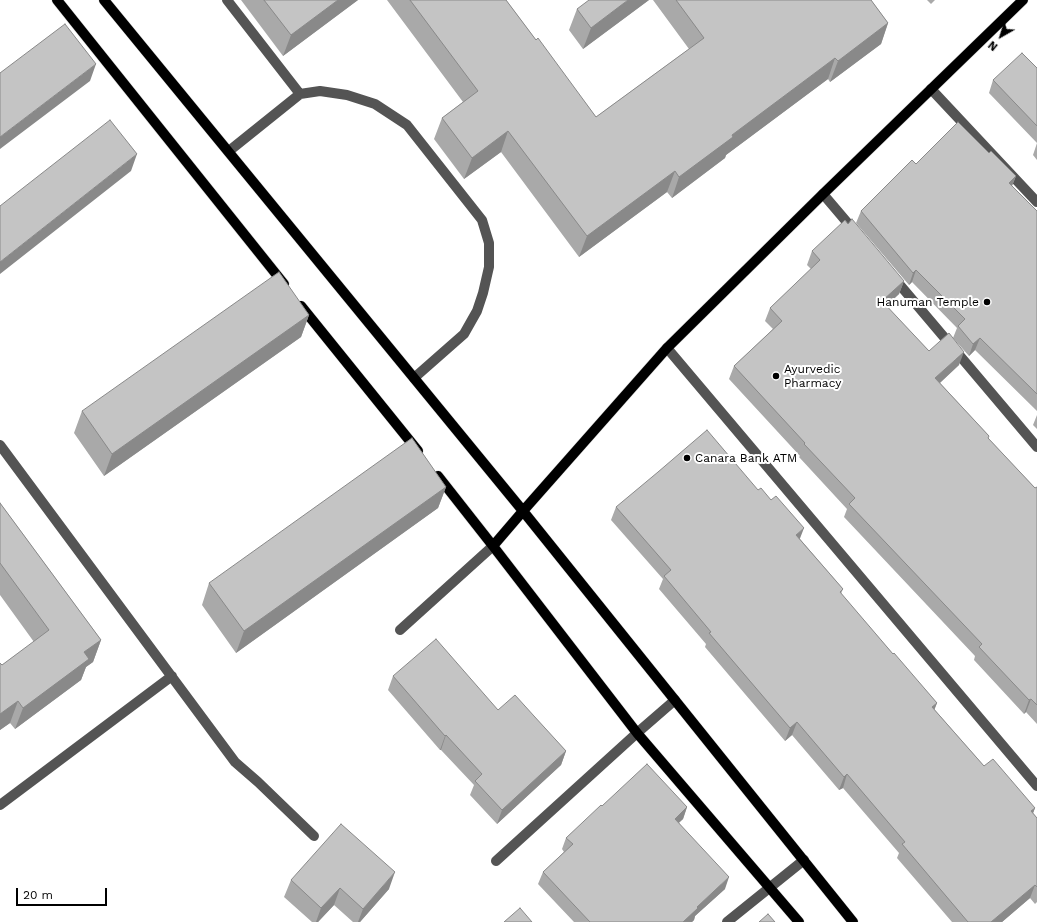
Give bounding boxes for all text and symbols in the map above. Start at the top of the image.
north arrow [981,16,1021,56]
text: N [986,38,1000,53]
place label: Hanuman Temple [876,295,979,309]
marker: Hanuman Temple [982,297,992,307]
place label: Ayurvedic Pharmacy [784,362,841,390]
marker: Ayurvedic Pharmacy [771,371,781,381]
place label: Canara Bank ATM [695,451,797,465]
marker: Canara Bank ATM [682,453,692,463]
scale bar [18,880,109,906]
text: 20 m [23,888,53,902]

